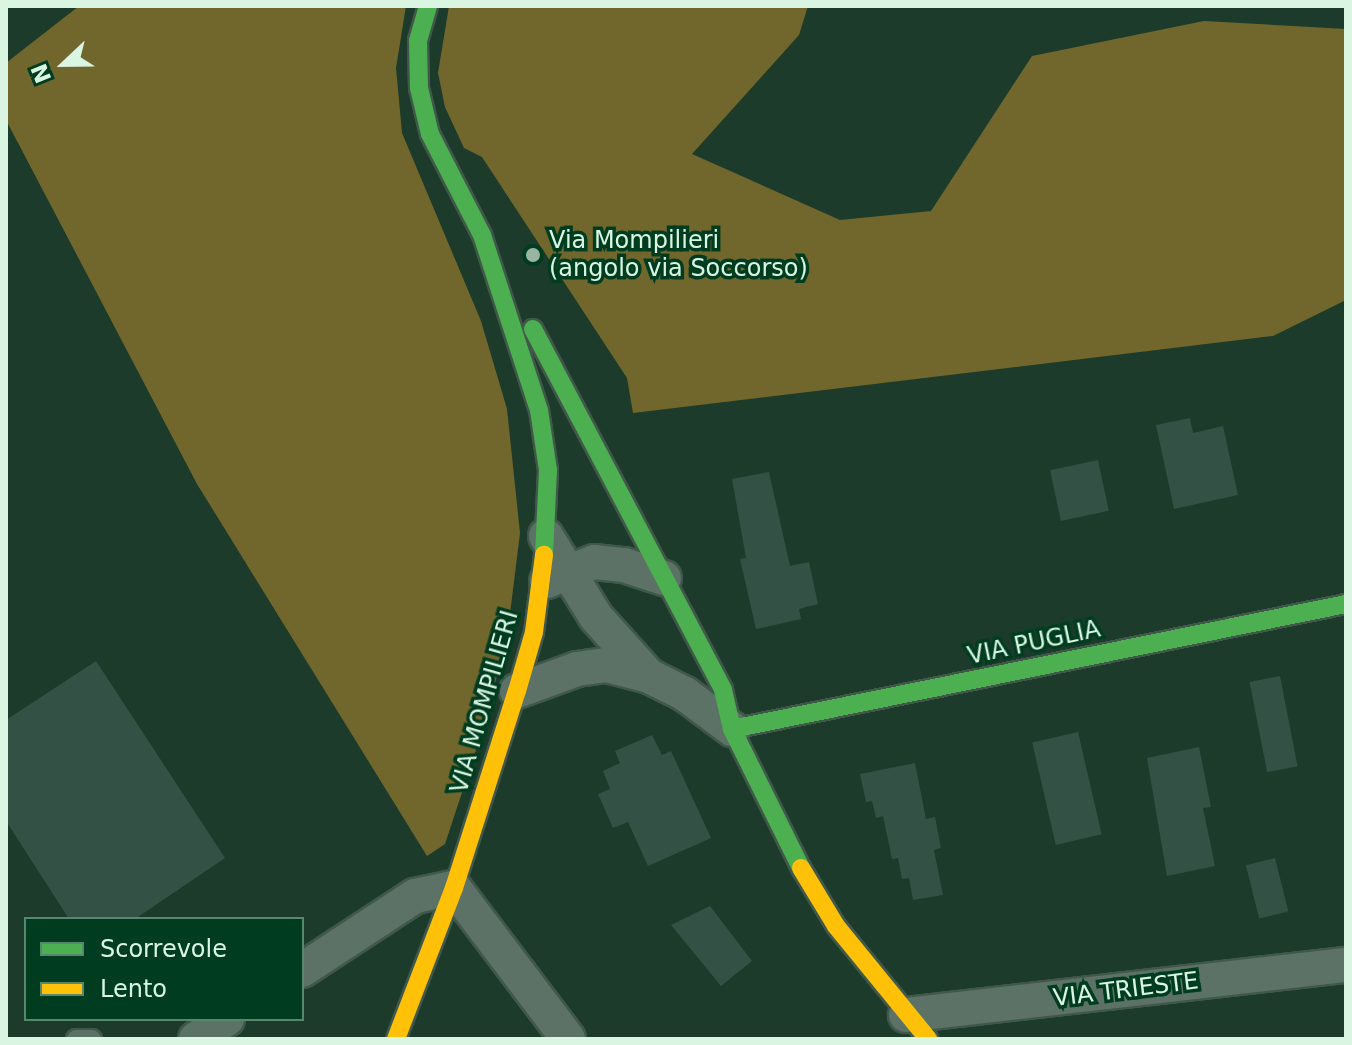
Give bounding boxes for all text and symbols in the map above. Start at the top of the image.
north arrow [24,24,104,104]
text: N [26,60,56,86]
place label: Via Mompilieri (angolo via Soccorso) [549,227,808,283]
marker: Via Mompilieri (angolo via Soccorso) [524,246,542,264]
street label: VIA MOMPILIERI [445,607,525,797]
street label: VIA PUGLIA [965,615,1103,671]
legend [24,917,304,1021]
text: Scorrevole [100,935,227,963]
street label: VIA TRIESTE [1052,967,1200,1013]
text: Lento [100,975,167,1003]

